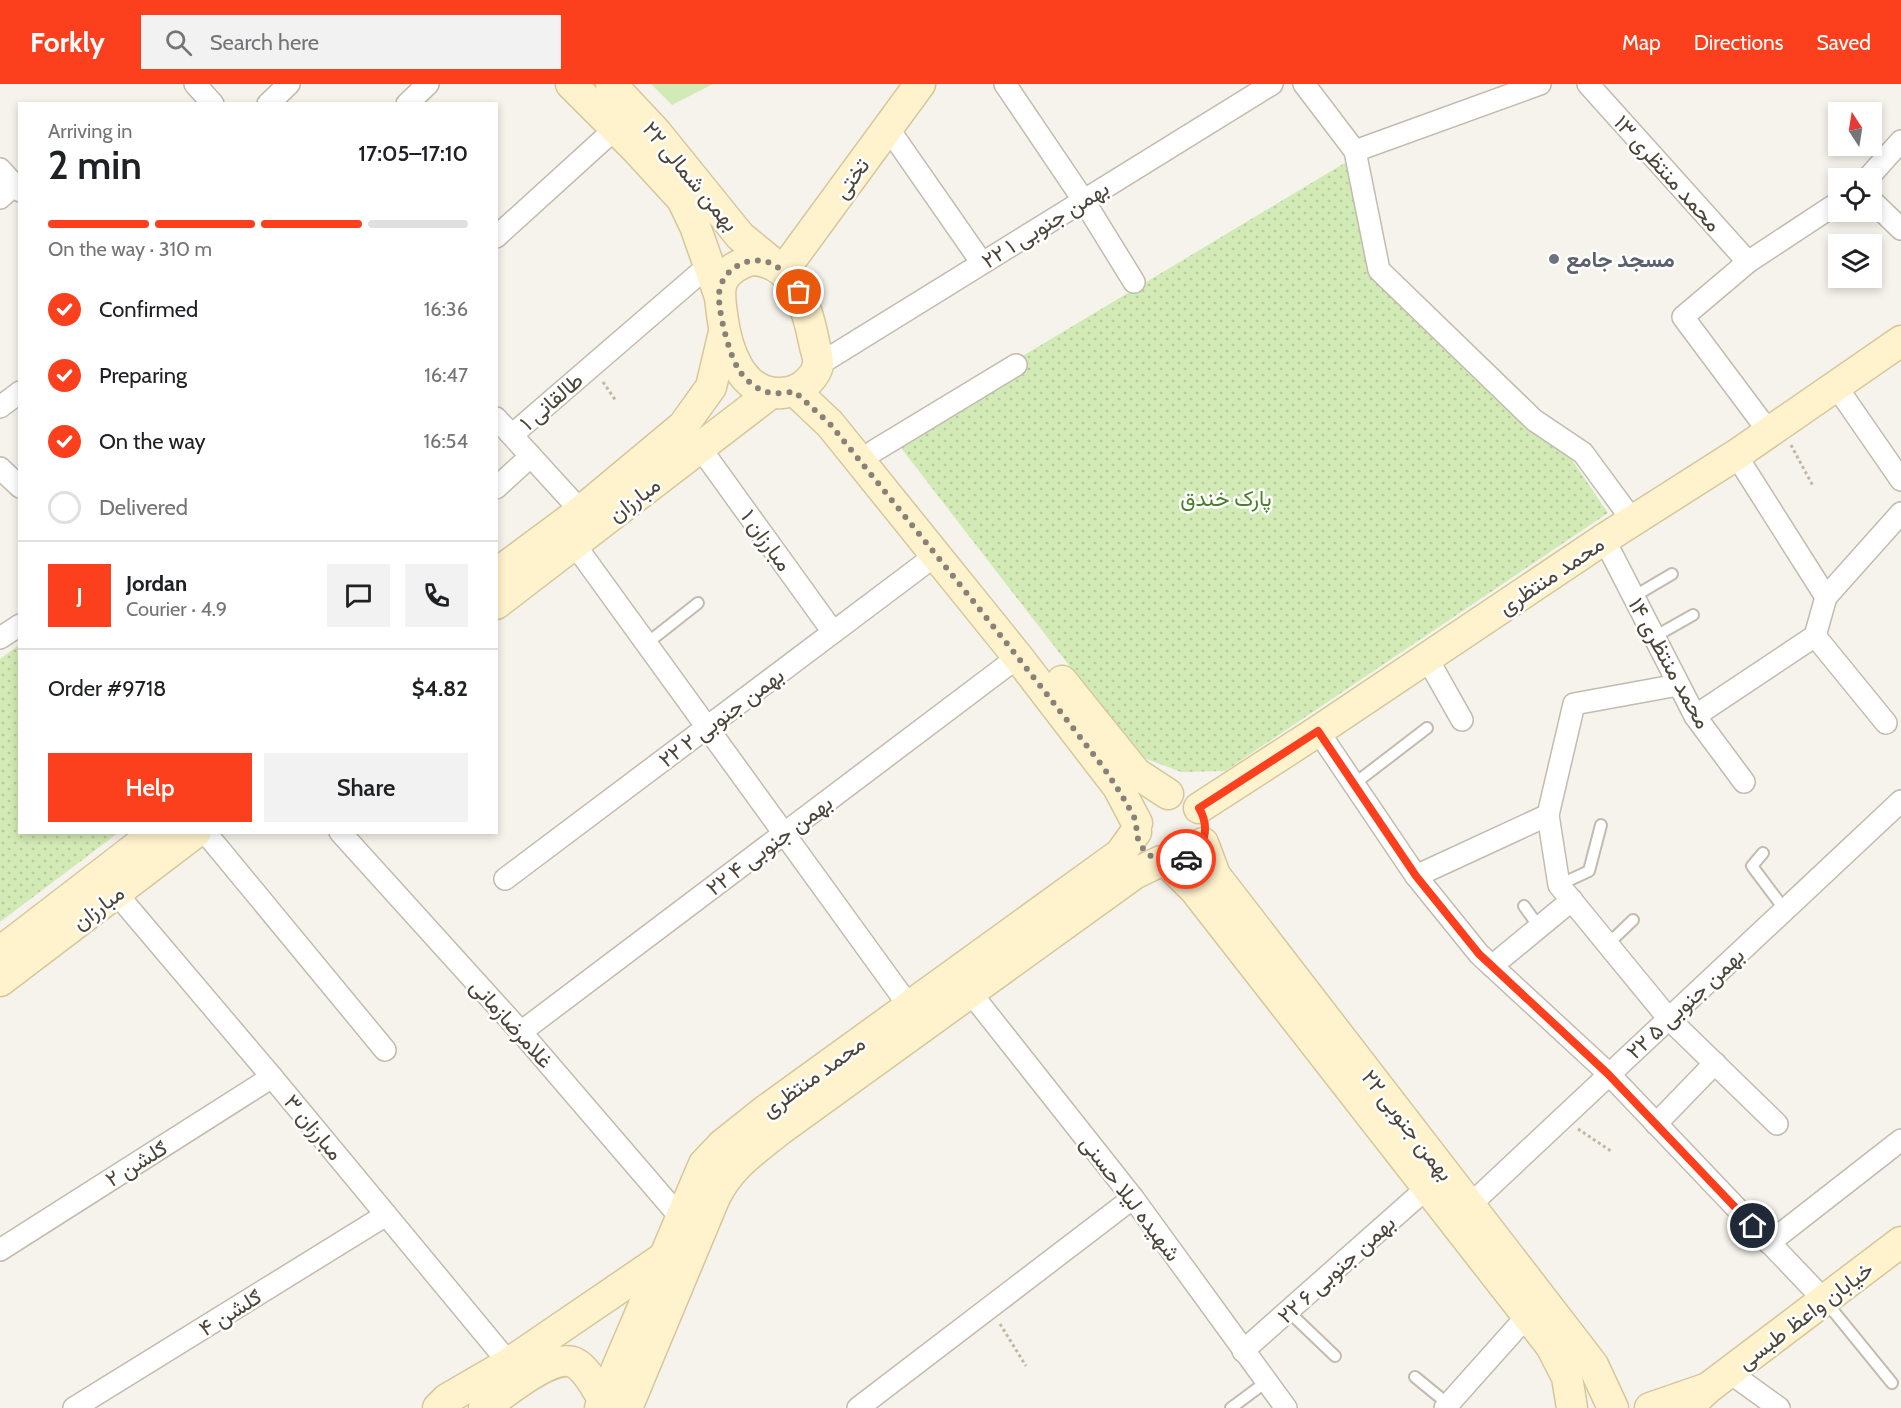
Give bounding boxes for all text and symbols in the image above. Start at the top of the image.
search box [141,15,561,69]
text: Forkly [30,25,105,59]
icon: search [162,26,195,59]
text: Search here [210,29,319,56]
text: Map [1622,30,1661,55]
text: Directions [1694,30,1783,55]
text: Saved [1816,30,1871,55]
north arrow [1828,102,1882,156]
map controls [1828,102,1882,288]
street label: محمد منتظری ۱۳ [1608,109,1727,237]
street label: ۲۲ بهمن شمالی [637,116,744,237]
text: Arriving in [48,119,132,143]
text: 17:05–17:10 [358,140,468,167]
text: 2 min [48,141,142,189]
street label: تختی [828,152,875,204]
button: locate [1828,168,1882,222]
street label: ۲۲ بهمن جنوبی ۱ [977,175,1114,274]
button: layers [1828,234,1882,288]
text: On the way · 310 m [48,237,212,261]
place label: مسجد جامع [1566,246,1675,274]
marker: مسجد جامع [1547,252,1561,266]
pin [773,266,824,317]
icon: bag [782,275,815,308]
icon: check [48,293,81,326]
text: Confirmed [99,296,198,323]
text: 16:36 [424,297,468,321]
icon: check [48,359,81,392]
text: Preparing [99,362,187,389]
text: 16:47 [424,363,468,387]
street label: طالقانی ۱ [514,367,588,436]
icon: check [48,425,81,458]
text: On the way [99,428,206,455]
text: 16:54 [424,429,468,453]
street label: مبارزان [603,471,666,528]
park label: پارک خندق [1180,485,1272,513]
text: Delivered [99,494,188,521]
street label: مبارزان ۱ [735,504,798,576]
street label: محمد منتظری [1493,530,1609,621]
button: chat [327,564,390,627]
button: phone [405,564,468,627]
text: Jordan [126,570,187,597]
text: J [76,582,83,609]
street label: محمد منتظری ۱۴ [1622,593,1717,734]
text: Courier · 4.9 [126,597,227,621]
street label: ۲۲ بهمن جنوبی ۲ [653,661,789,773]
text: Order #9718 [48,675,166,702]
text: $4.82 [412,675,468,702]
button: Help [48,753,252,822]
button: Share [264,753,468,822]
street label: ۲۲ بهمن جنوبی ۴ [701,789,838,902]
courier [1156,829,1216,889]
icon: car [1170,843,1203,876]
street label: مبارزان [67,879,130,936]
street label: ۲۲ بهمن جنوبی ۵ [1621,942,1750,1065]
street label: غلامرضازمانی [464,973,559,1074]
street label: محمد منتظری [756,1030,871,1123]
street label: ۲۲ بهمن جنوبی [1356,1064,1459,1186]
street label: مبارزان ۳ [278,1089,349,1166]
street label: شهیده لیلا حسنی [1074,1130,1187,1267]
street label: ګلشن ۲ [100,1134,172,1193]
pin [1727,1200,1778,1251]
street label: ۲۲ بهمن جنوبی ۶ [1272,1209,1401,1329]
icon: home [1736,1209,1769,1242]
street label: خیابان واعظ طبسی [1732,1255,1879,1375]
street label: ګلشن ۴ [194,1283,267,1342]

